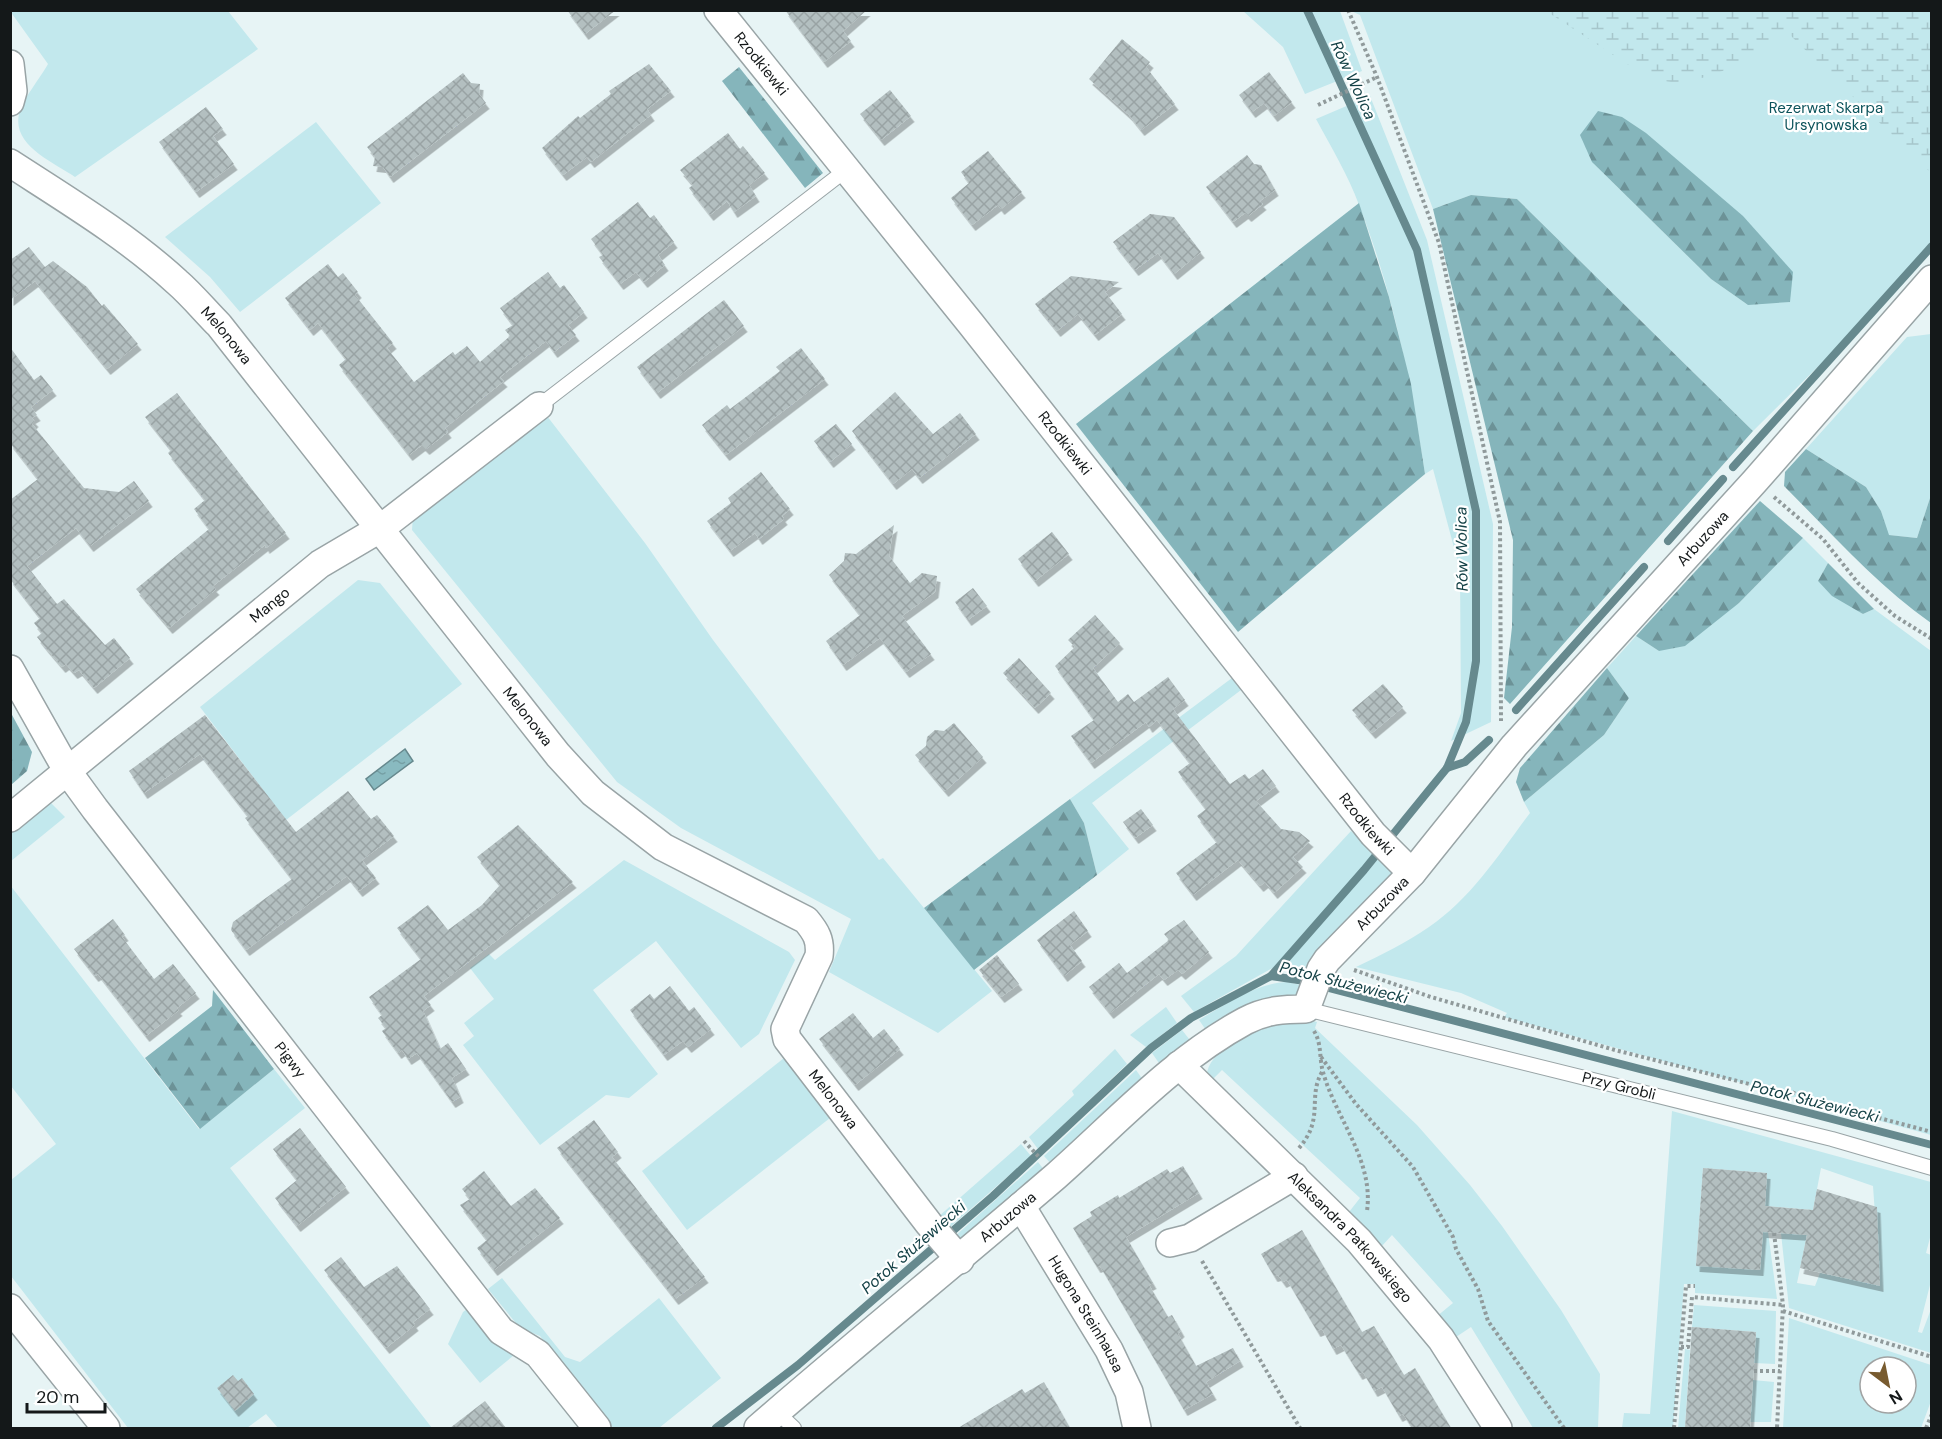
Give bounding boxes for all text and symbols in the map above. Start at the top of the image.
street label: Rzodkiewki [730,28,793,100]
water label: Rów Wolica [1326,37,1381,123]
park label: Rezerwat Skarpa Ursynowska [1769,98,1883,135]
street label: Melonowa [196,302,256,369]
street label: Rzodkiewki [1034,407,1096,479]
water label: Rów Wolica [1450,506,1473,592]
street label: Arbuzowa [1672,506,1733,570]
street label: Mango [246,583,294,627]
street label: Melonowa [498,683,557,750]
street label: Rzodkiewki [1334,789,1399,860]
street label: Arbuzowa [1351,872,1413,935]
water label: Potok Służewiecki [1277,956,1411,1009]
street label: Pigwy [270,1038,311,1083]
street label: Melonowa [804,1065,863,1133]
street label: Przy Grobli [1580,1067,1658,1105]
water label: Potok Służewiecki [1748,1075,1882,1128]
street label: Aleksandra Patkowskiego [1284,1167,1417,1307]
street label: Arbuzowa [975,1187,1040,1247]
water label: Potok Służewiecki [857,1195,971,1299]
street label: Hugona Steinhausa [1044,1252,1128,1376]
north arrow [1858,1355,1918,1415]
scale bar [27,1376,105,1414]
text: 20 m [36,1385,79,1409]
text: N [1885,1385,1906,1409]

